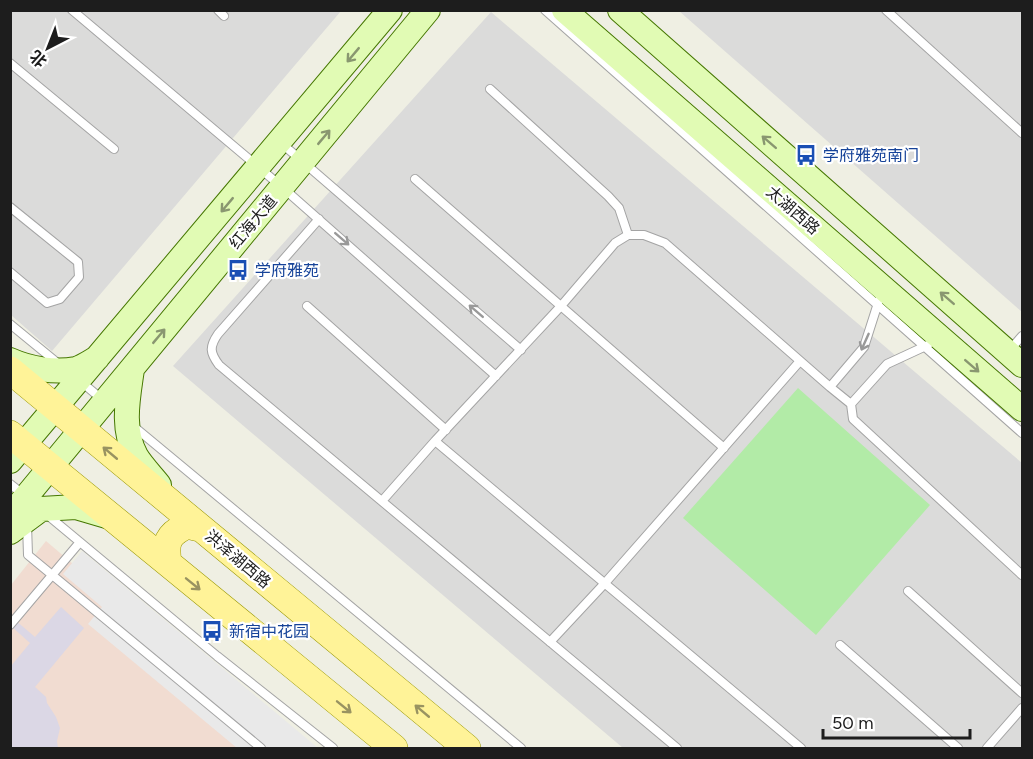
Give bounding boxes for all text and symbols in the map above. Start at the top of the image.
north arrow [18,18,78,78]
text: 北 [26,46,51,71]
one-way arrow [346,47,359,63]
one-way arrow [317,129,330,145]
one-way arrow [762,135,777,149]
bus stop icon: 学府雅苑南门 [794,143,818,167]
place label: 学府雅苑南门 [823,146,919,165]
street label: 太湖西路 [763,182,823,238]
street label: 红海大道 [225,191,281,253]
one-way arrow [220,197,234,212]
one-way arrow [334,232,349,246]
bus stop icon: 学府雅苑 [226,258,250,282]
place label: 学府雅苑 [255,261,319,280]
one-way arrow [940,291,955,305]
one-way arrow [469,305,485,319]
one-way arrow [153,328,166,344]
one-way arrow [858,333,870,351]
one-way arrow [964,359,980,372]
one-way arrow [102,446,118,459]
street label: 洪泽湖西路 [201,526,275,592]
one-way arrow [185,577,201,590]
bus stop icon: 新宿中花园 [200,619,224,643]
place label: 新宿中花园 [229,622,309,641]
one-way arrow [336,701,352,714]
scale bar [823,702,970,740]
one-way arrow [415,704,430,718]
text: 50 m [832,712,874,734]

